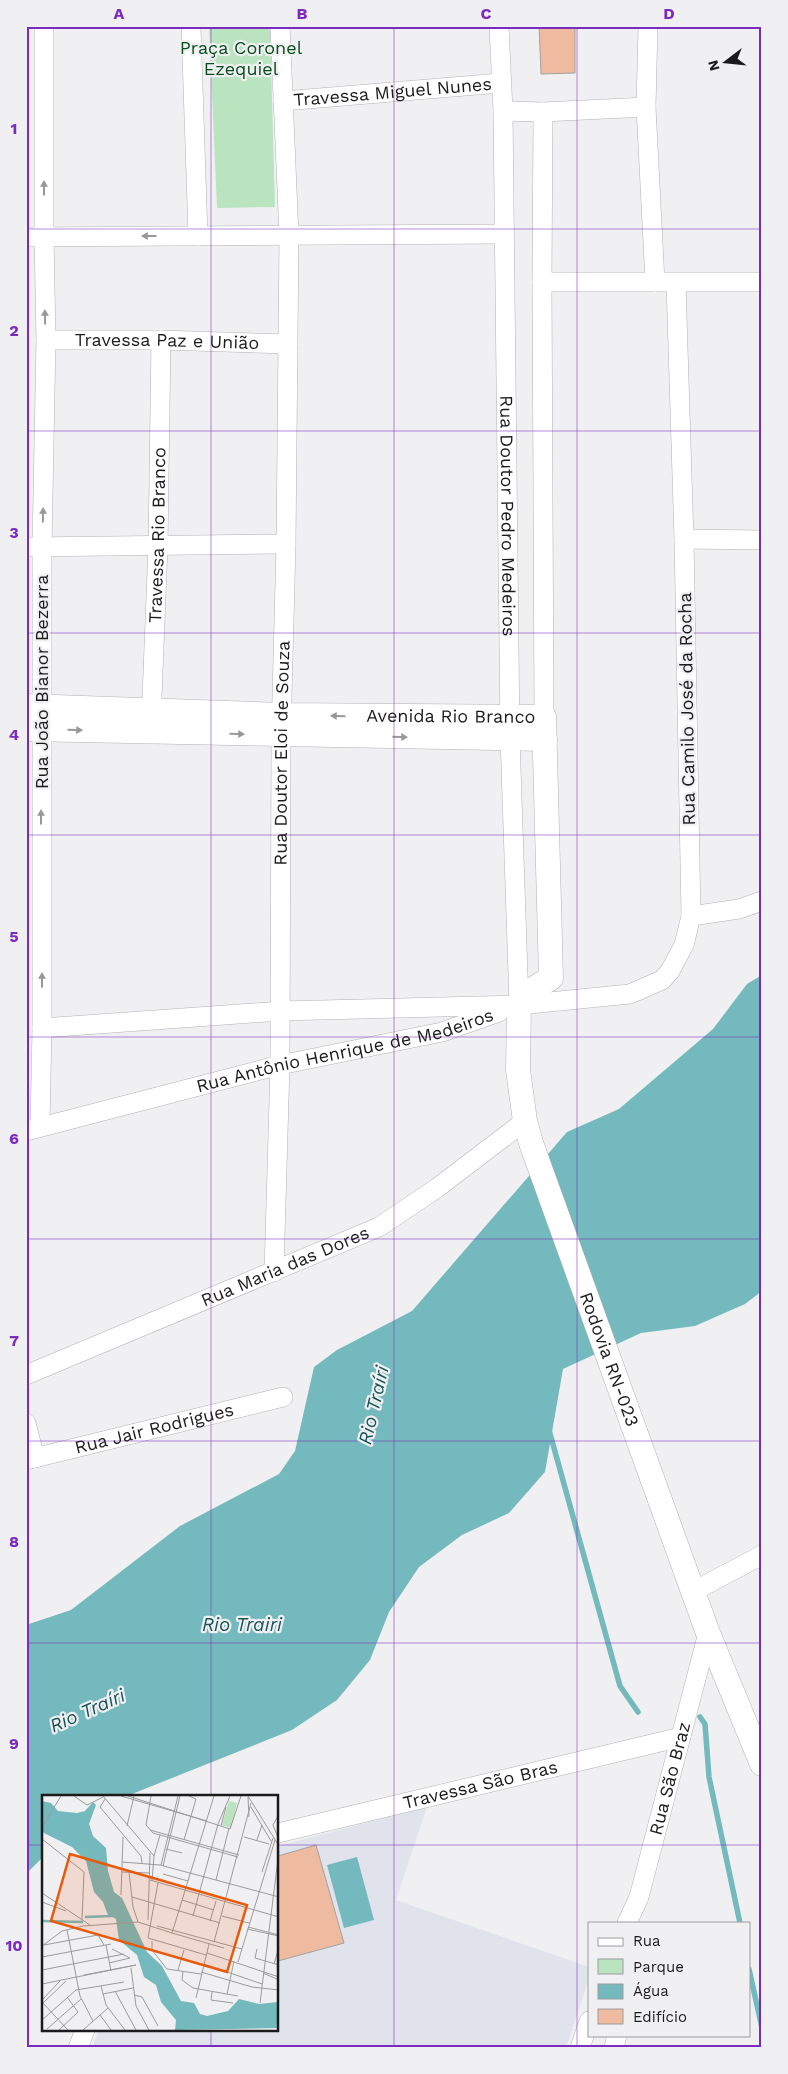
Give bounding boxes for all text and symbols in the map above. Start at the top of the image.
text: A [114,4,125,23]
text: B [297,4,308,23]
text: C [481,4,492,23]
text: D [663,4,675,23]
park label: Praça Coronel Ezequiel [180,37,303,79]
north arrow [700,38,750,88]
text: N [704,58,723,73]
street label: Travessa Miguel Nunes [293,73,493,110]
text: 1 [11,119,17,138]
one-way arrow [40,180,48,196]
one-way arrow [141,232,157,240]
one-way arrow [41,309,49,325]
text: 2 [9,321,19,340]
street label: Travessa Paz e União [75,329,260,353]
street label: Rua Doutor Pedro Medeiros [496,395,520,637]
street label: Travessa Rio Branco [144,447,169,624]
one-way arrow [39,506,47,522]
text: 3 [9,523,19,542]
street label: Rua João Bianor Bezerra [31,575,52,789]
street label: Rua Camilo José da Rocha [674,592,699,826]
street label: Rua Doutor Eloi de Souza [270,640,293,866]
street label: Avenida Rio Branco [366,705,535,727]
one-way arrow [330,712,346,720]
text: 4 [9,725,19,744]
one-way arrow [67,726,83,734]
one-way arrow [230,730,246,738]
one-way arrow [392,733,408,741]
one-way arrow [37,809,45,825]
text: 5 [9,927,19,946]
one-way arrow [38,971,46,987]
street label: Rua Antônio Henrique de Medeiros [194,1004,496,1096]
text: 6 [9,1129,19,1148]
street label: Rua Maria das Dores [198,1221,372,1310]
street label: Rodovia RN-023 [576,1289,644,1429]
text: 7 [9,1331,19,1350]
water label: Rio Traíri [353,1363,394,1447]
street label: Rua Jair Rodrigues [72,1399,236,1458]
text: 8 [9,1532,19,1551]
water label: Rio Trairi [202,1613,283,1636]
water label: Rio Traíri [46,1683,129,1737]
street label: Rua São Braz [645,1720,694,1837]
text: 9 [9,1734,19,1753]
street label: Travessa São Bras [401,1756,560,1813]
inset map [42,1795,279,2032]
legend [588,1922,750,2036]
text: Rua [633,1932,661,1950]
text: 10 [5,1936,23,1955]
text: Parque [633,1958,684,1976]
text: Água [633,1982,669,2000]
text: Edifício [633,2008,687,2026]

